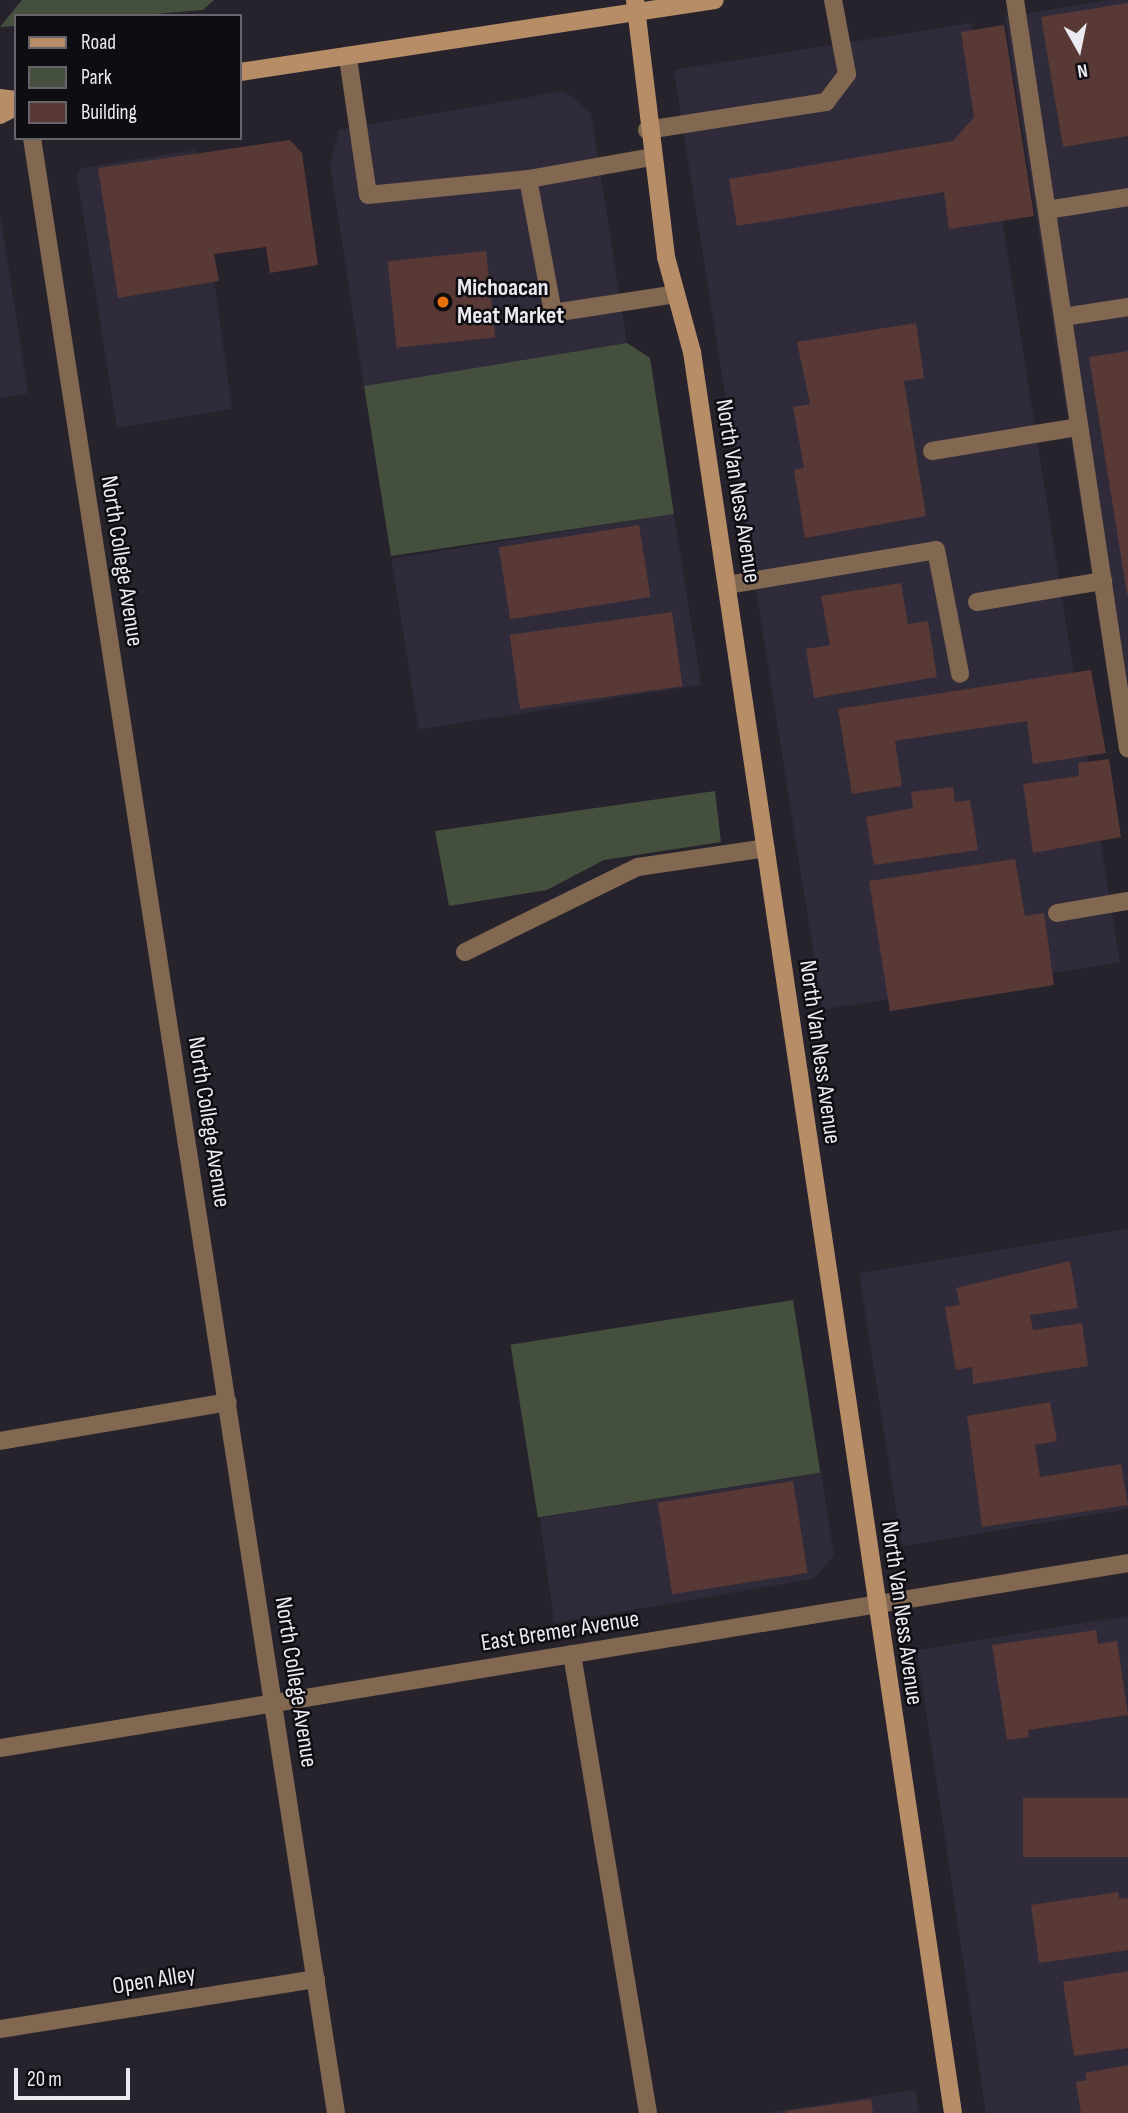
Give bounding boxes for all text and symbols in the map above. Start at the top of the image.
legend [14,14,242,140]
north arrow [1044,14,1114,84]
text: Road [81,30,116,55]
text: N [1076,58,1089,82]
text: Park [81,65,112,90]
text: Building [81,100,137,125]
place label: Michoacan Meat Market [457,274,564,330]
marker: Michoacan Meat Market [435,294,451,310]
street label: North Van Ness Avenue [709,397,767,585]
street label: North College Avenue [94,474,150,648]
street label: North Van Ness Avenue [793,958,847,1146]
street label: North College Avenue [181,1035,237,1209]
street label: North Van Ness Avenue [875,1519,929,1707]
street label: North College Avenue [268,1595,324,1769]
street label: East Bremer Avenue [479,1604,641,1658]
street label: Open Alley [110,1959,198,2001]
scale bar [18,2054,133,2098]
text: 20 m [27,2067,62,2092]

